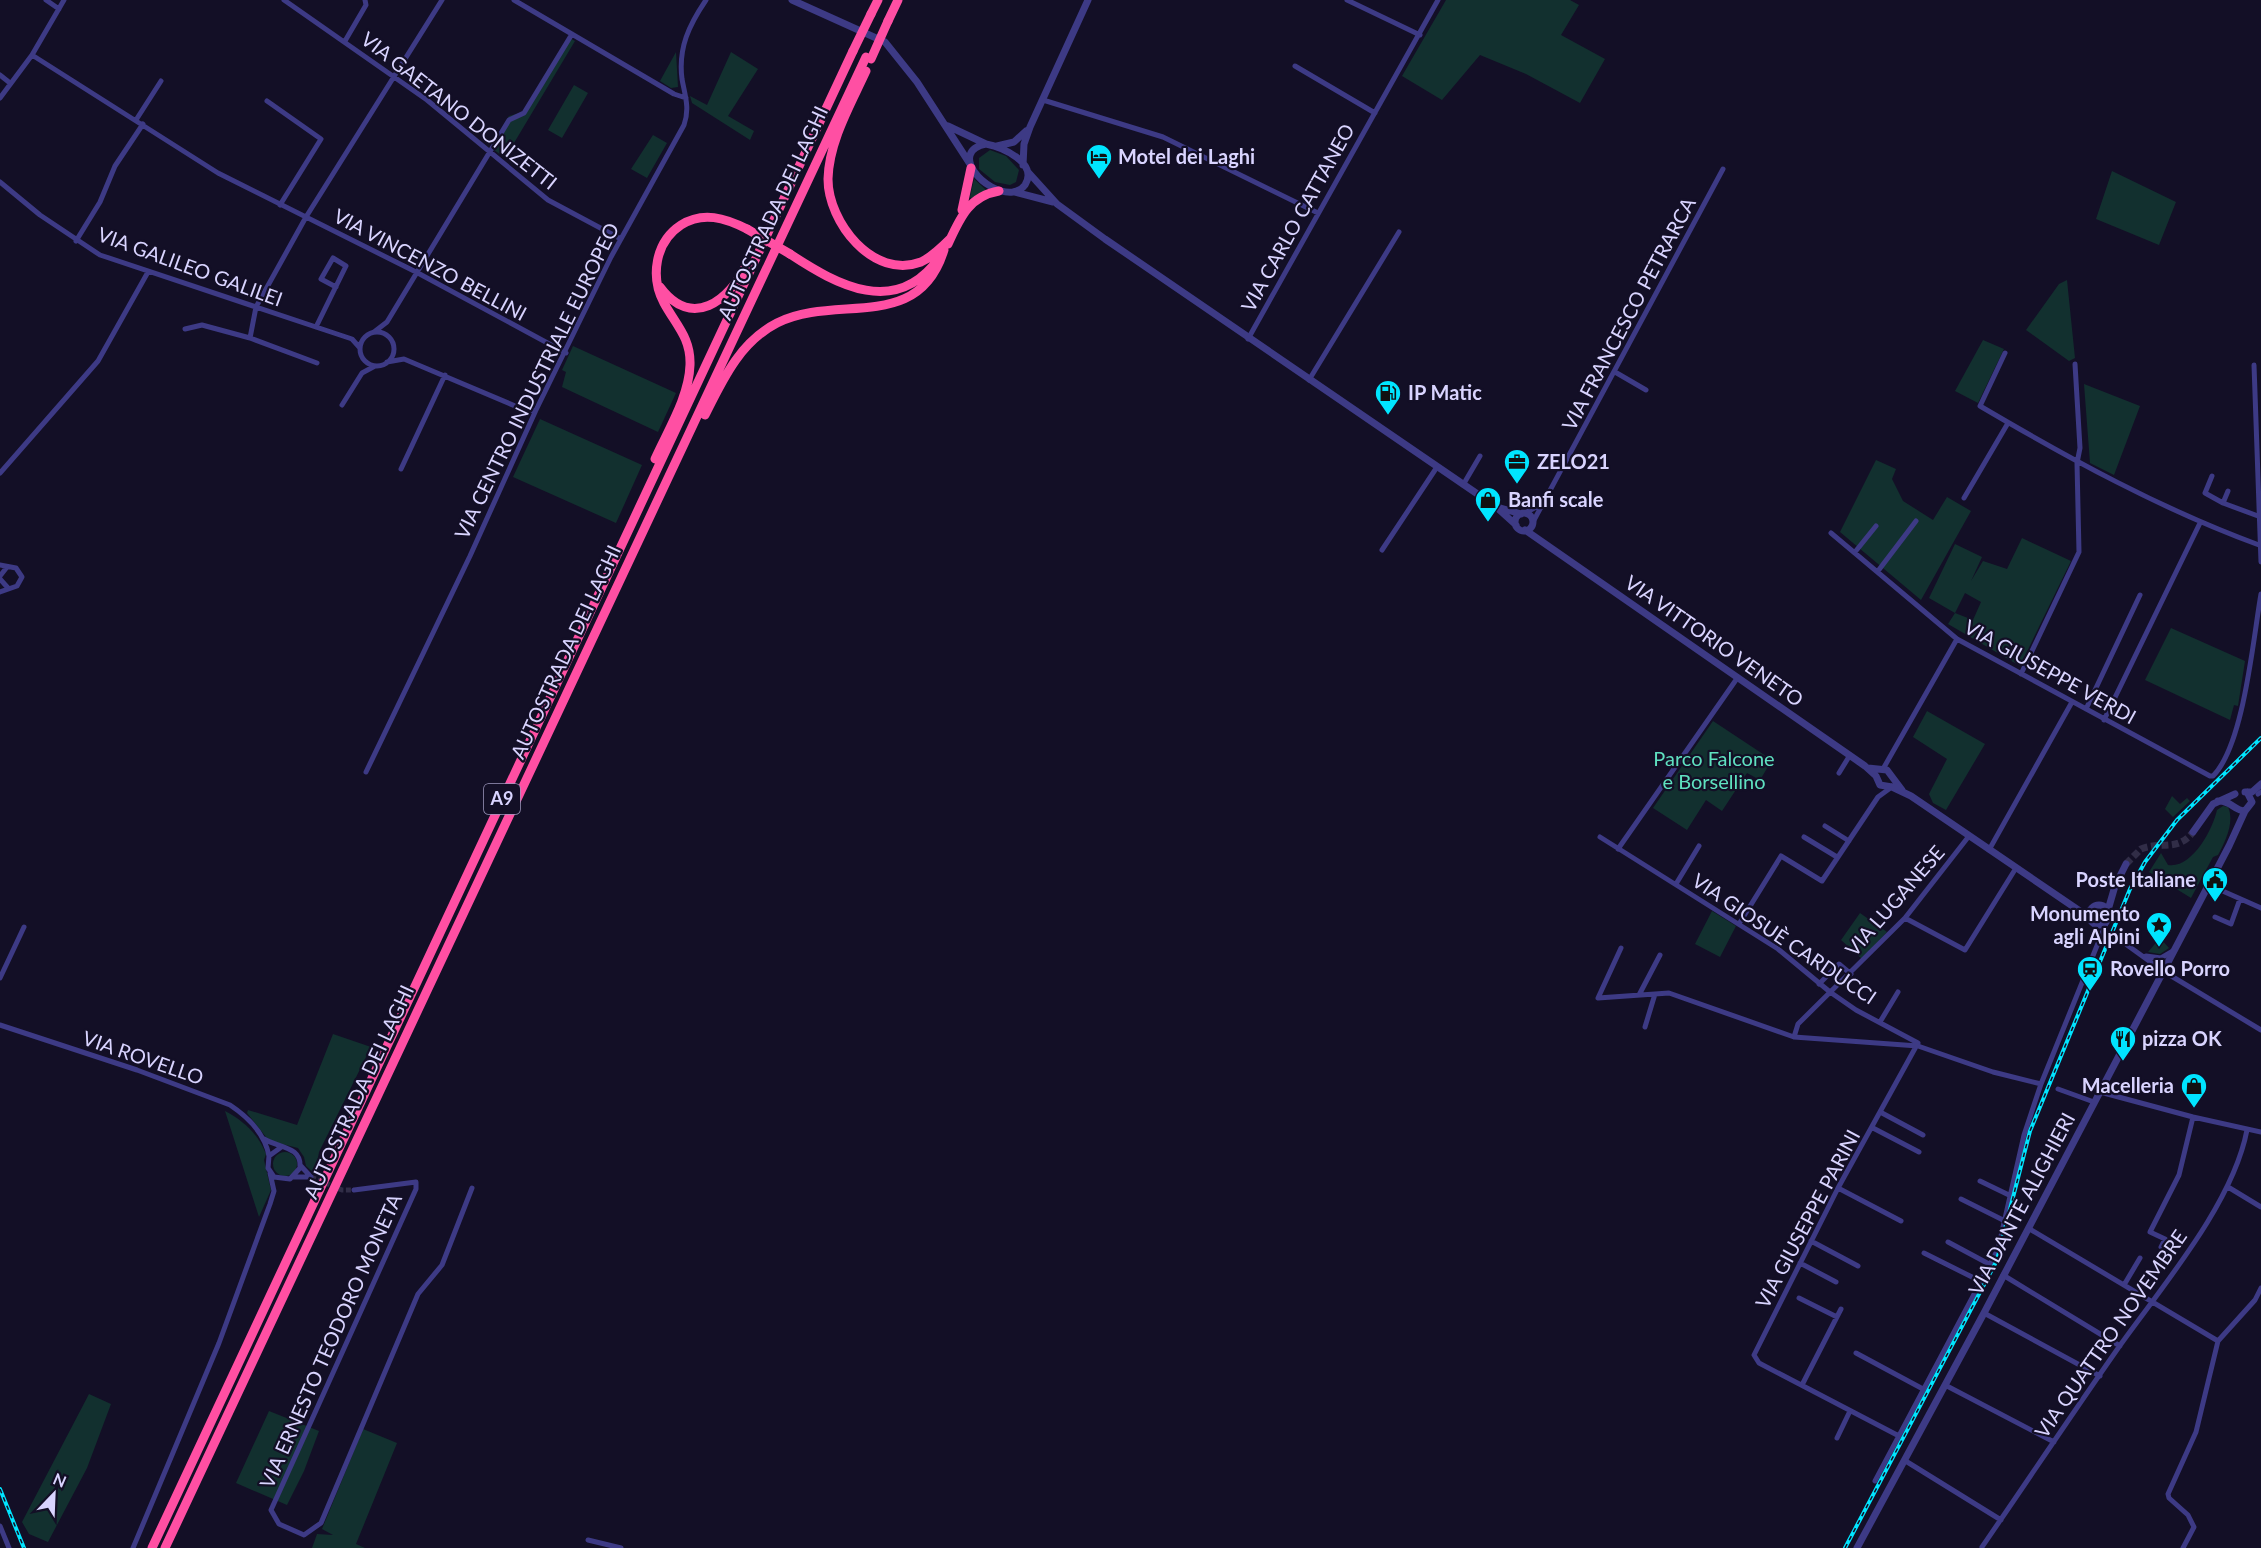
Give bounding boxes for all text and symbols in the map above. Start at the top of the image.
street label: VIA GAETANO DONIZETTI [357,26,562,194]
street label: AUTOSTRADA DEI LAGHI [712,102,832,323]
street label: VIA CARLO CATTANEO [1235,119,1359,316]
hotel icon: Motel dei Laghi [1084,142,1114,180]
place label: Motel dei Laghi [1118,144,1255,168]
street label: VIA FRANCESCO PETRARCA [1556,192,1700,434]
street label: VIA VINCENZO BELLINI [330,203,531,325]
street label: VIA CENTRO INDUSTRIALE EUROPEO [449,219,623,542]
street label: VIA GALILEO GALILEI [95,221,286,311]
fuel station icon: IP Matic [1373,378,1403,416]
place label: IP Matic [1408,380,1482,404]
office icon: ZELO21 [1502,447,1532,485]
place label: ZELO21 [1537,449,1610,473]
shop icon: Banfi scale [1473,485,1503,523]
place label: Banfi scale [1508,487,1604,511]
street label: AUTOSTRADA DEI LAGHI [505,541,625,762]
street label: VIA VITTORIO VENETO [1621,570,1808,711]
street label: VIA GIUSEPPE VERDI [1960,614,2141,728]
park label: Parco Falcone e Borsellino [1653,746,1775,793]
road number: A9 [484,784,520,814]
street label: VIA LUGANESE [1840,840,1949,961]
public building icon: Poste Italiane [2200,865,2230,903]
place label: Poste Italiane [2076,867,2196,891]
street label: VIA GIOSUÈ CARDUCCI [1688,868,1881,1009]
place label: Monumento agli Alpini [2030,901,2140,948]
place icon: Monumento agli Alpini [2144,910,2174,948]
station icon: Rovello Porro [2075,954,2105,992]
place label: Rovello Porro [2110,956,2230,980]
street label: AUTOSTRADA DEI LAGHI [298,981,418,1202]
restaurant icon: pizza OK [2108,1024,2138,1062]
street label: VIA ROVELLO [80,1025,207,1089]
place label: pizza OK [2142,1026,2222,1050]
shop icon: Macelleria [2179,1071,2209,1109]
place label: Macelleria [2082,1073,2174,1097]
street label: VIA DANTE ALIGHIERI [1963,1108,2079,1299]
street label: VIA GIUSEPPE PARINI [1750,1125,1864,1312]
street label: VIA ERNESTO TEODORO MONETA [254,1189,406,1492]
street label: VIA QUATTRO NOVEMBRE [2029,1225,2191,1442]
north arrow [24,1464,84,1524]
text: N [51,1469,69,1491]

